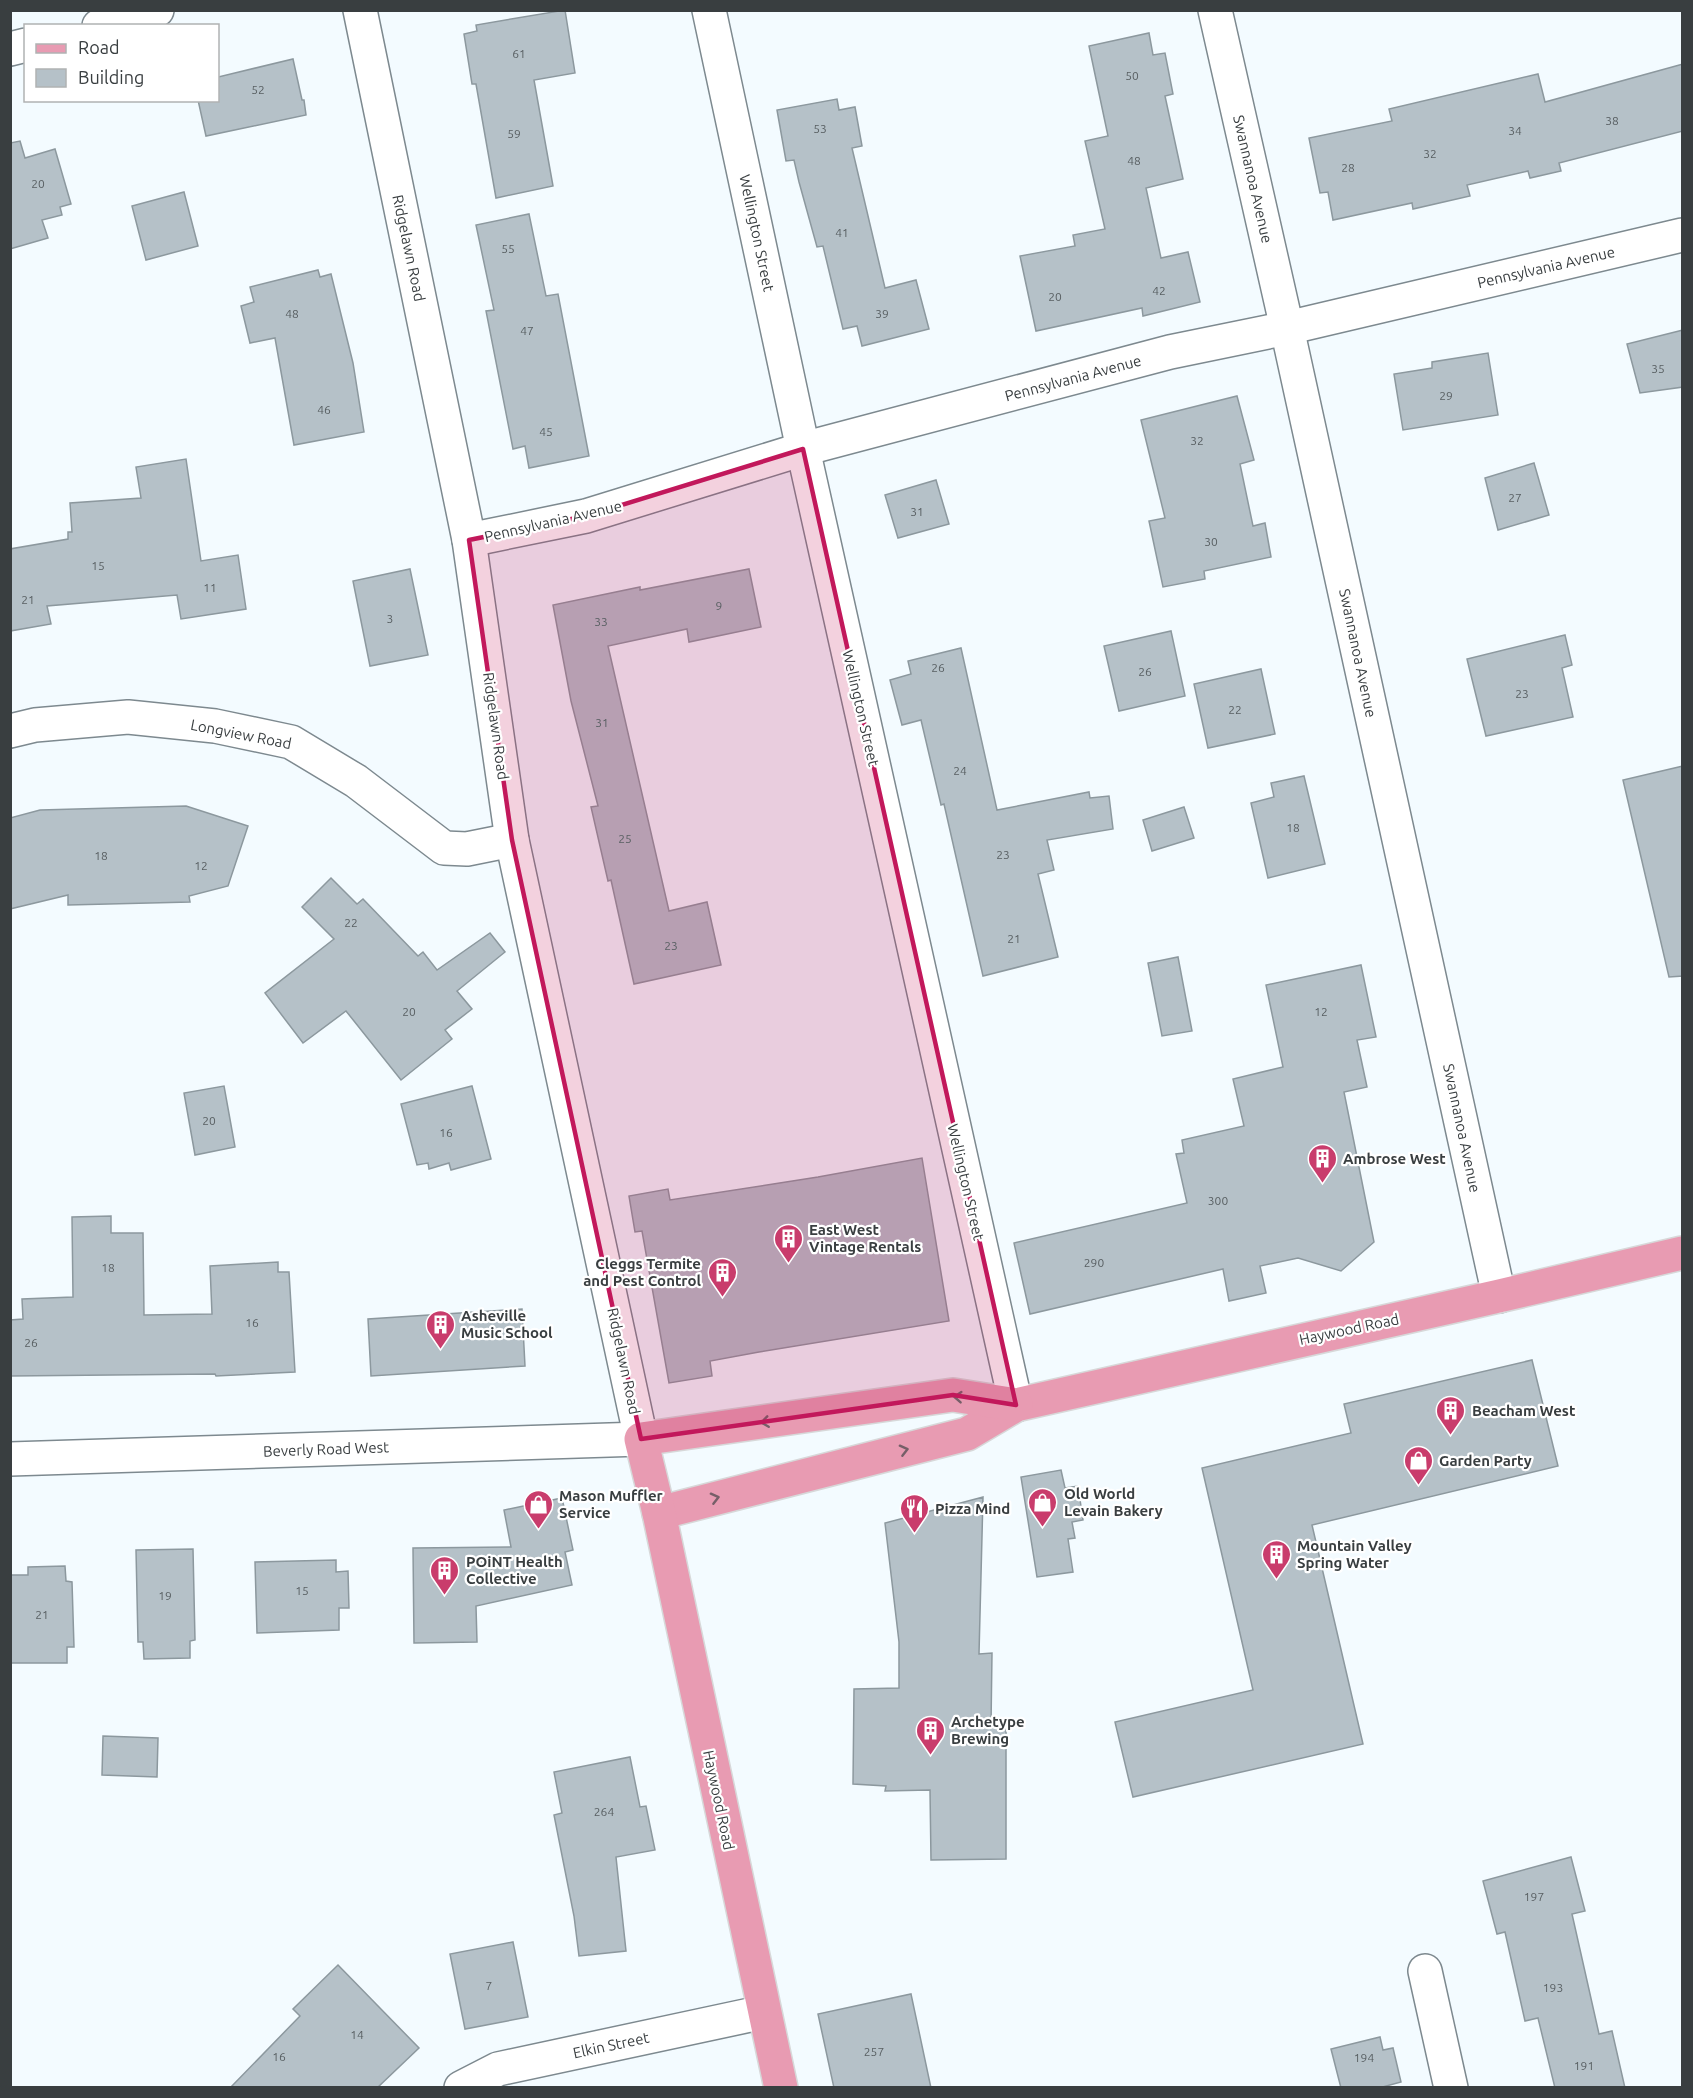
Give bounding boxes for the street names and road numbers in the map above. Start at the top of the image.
street label: Swannanoa Avenue [1230,113,1276,245]
street label: Wellington Street [736,173,778,293]
street label: Ridgelawn Road [389,193,429,303]
street label: Pennsylvania Avenue [1476,243,1616,291]
street label: Pennsylvania Avenue [1003,352,1143,404]
street label: Pennsylvania Avenue [483,497,623,545]
street label: Swannanoa Avenue [1336,587,1380,719]
street label: Wellington Street [839,648,883,768]
street label: Ridgelawn Road [480,671,512,781]
street label: Longview Road [189,716,293,752]
street label: Swannanoa Avenue [1440,1062,1484,1194]
street label: Wellington Street [944,1122,988,1242]
street label: Ridgelawn Road [604,1306,644,1416]
street label: Haywood Road [1298,1310,1400,1348]
street label: Beverly Road West [263,1438,389,1460]
street label: Haywood Road [700,1749,738,1851]
street label: Elkin Street [571,2029,651,2061]

